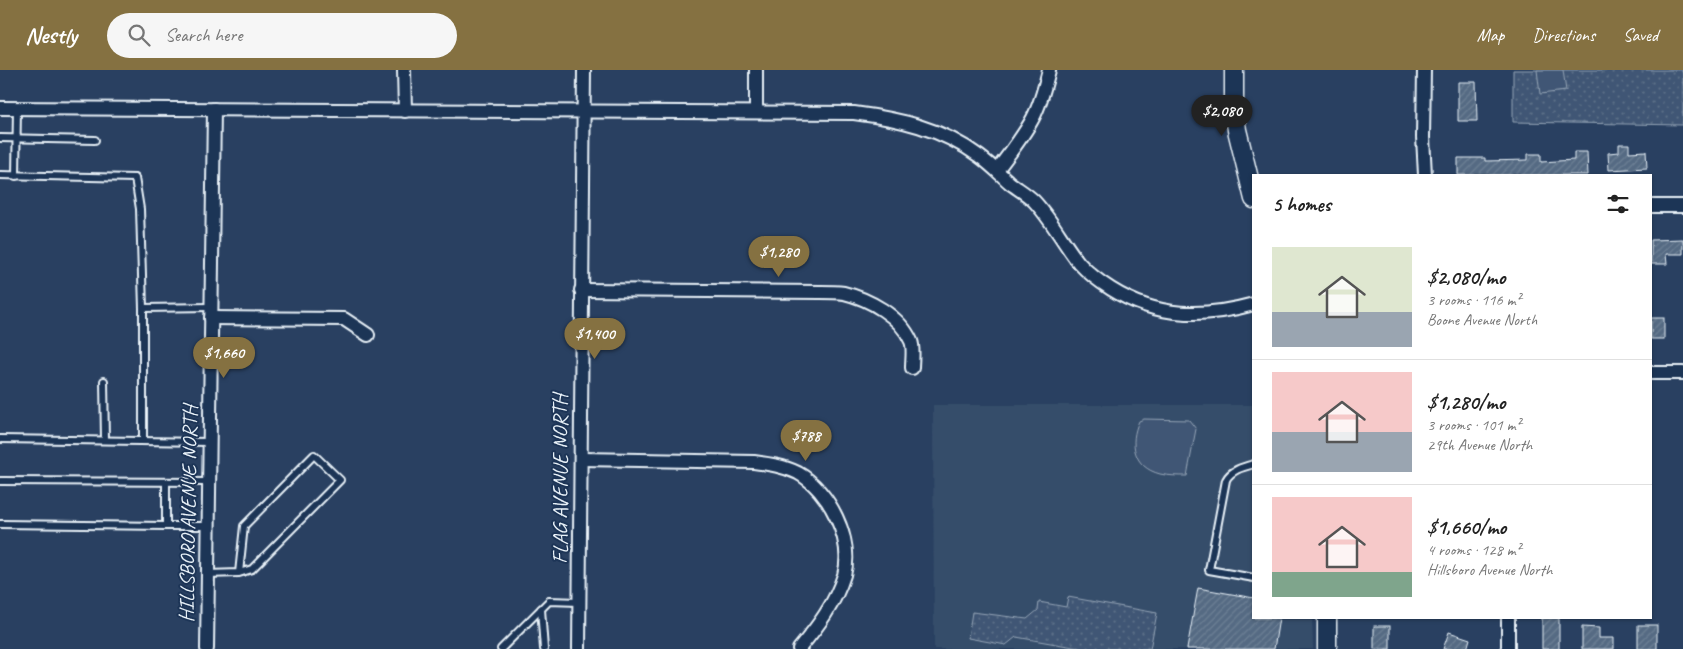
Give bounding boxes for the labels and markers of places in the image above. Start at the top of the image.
pin: $2,080 [1181,94,1263,137]
pin: $1,280 [738,236,820,278]
pin: $1,400 [554,318,636,360]
pin: $1,660 [183,336,265,379]
pin: $788 [776,420,836,462]

